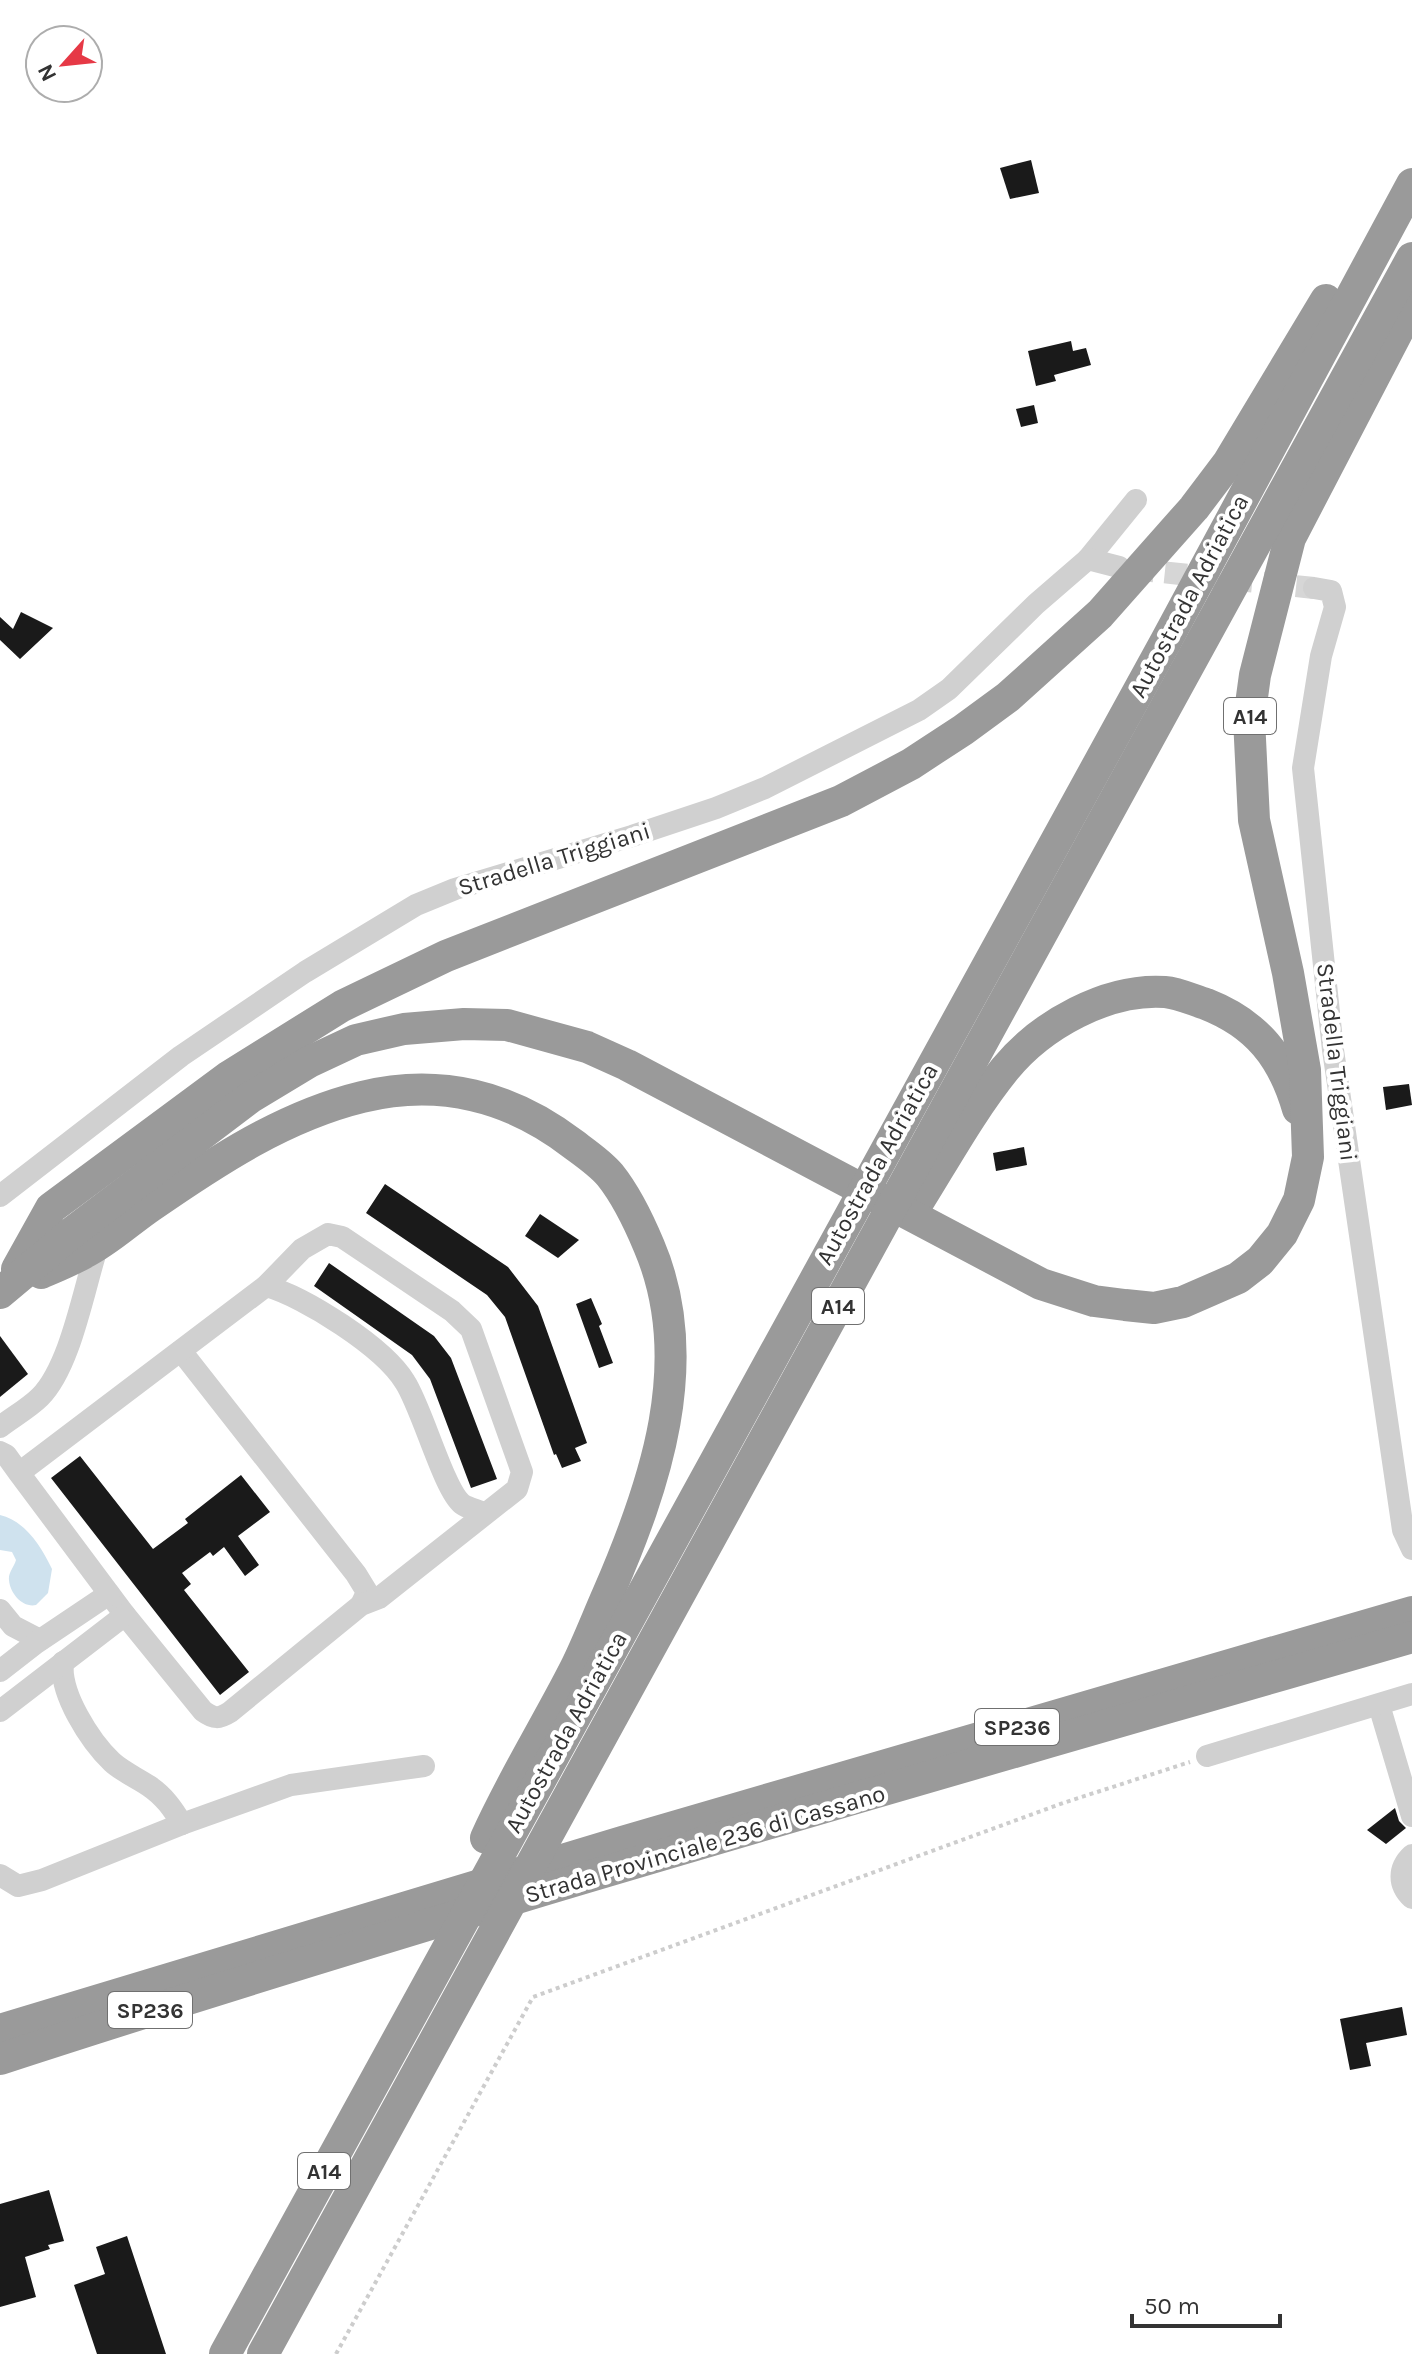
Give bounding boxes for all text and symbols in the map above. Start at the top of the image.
north arrow [24,24,104,104]
text: N [32,60,62,86]
street label: Autostrada Adriatica [1124,490,1254,702]
road number: A14 [1224,698,1276,734]
street label: Stradella Triggiani [455,816,653,902]
street label: Stradella Triggiani [1311,961,1363,1163]
street label: Autostrada Adriatica [810,1058,944,1270]
road number: A14 [812,1288,864,1324]
street label: Autostrada Adriatica [499,1626,633,1838]
road number: SP236 [975,1709,1059,1745]
street label: Strada Provinciale 236 di Cassano [522,1779,888,1909]
road number: SP236 [108,1992,192,2028]
road number: A14 [298,2153,350,2189]
scale bar [1132,2278,1280,2328]
text: 50 m [1144,2292,1200,2320]

